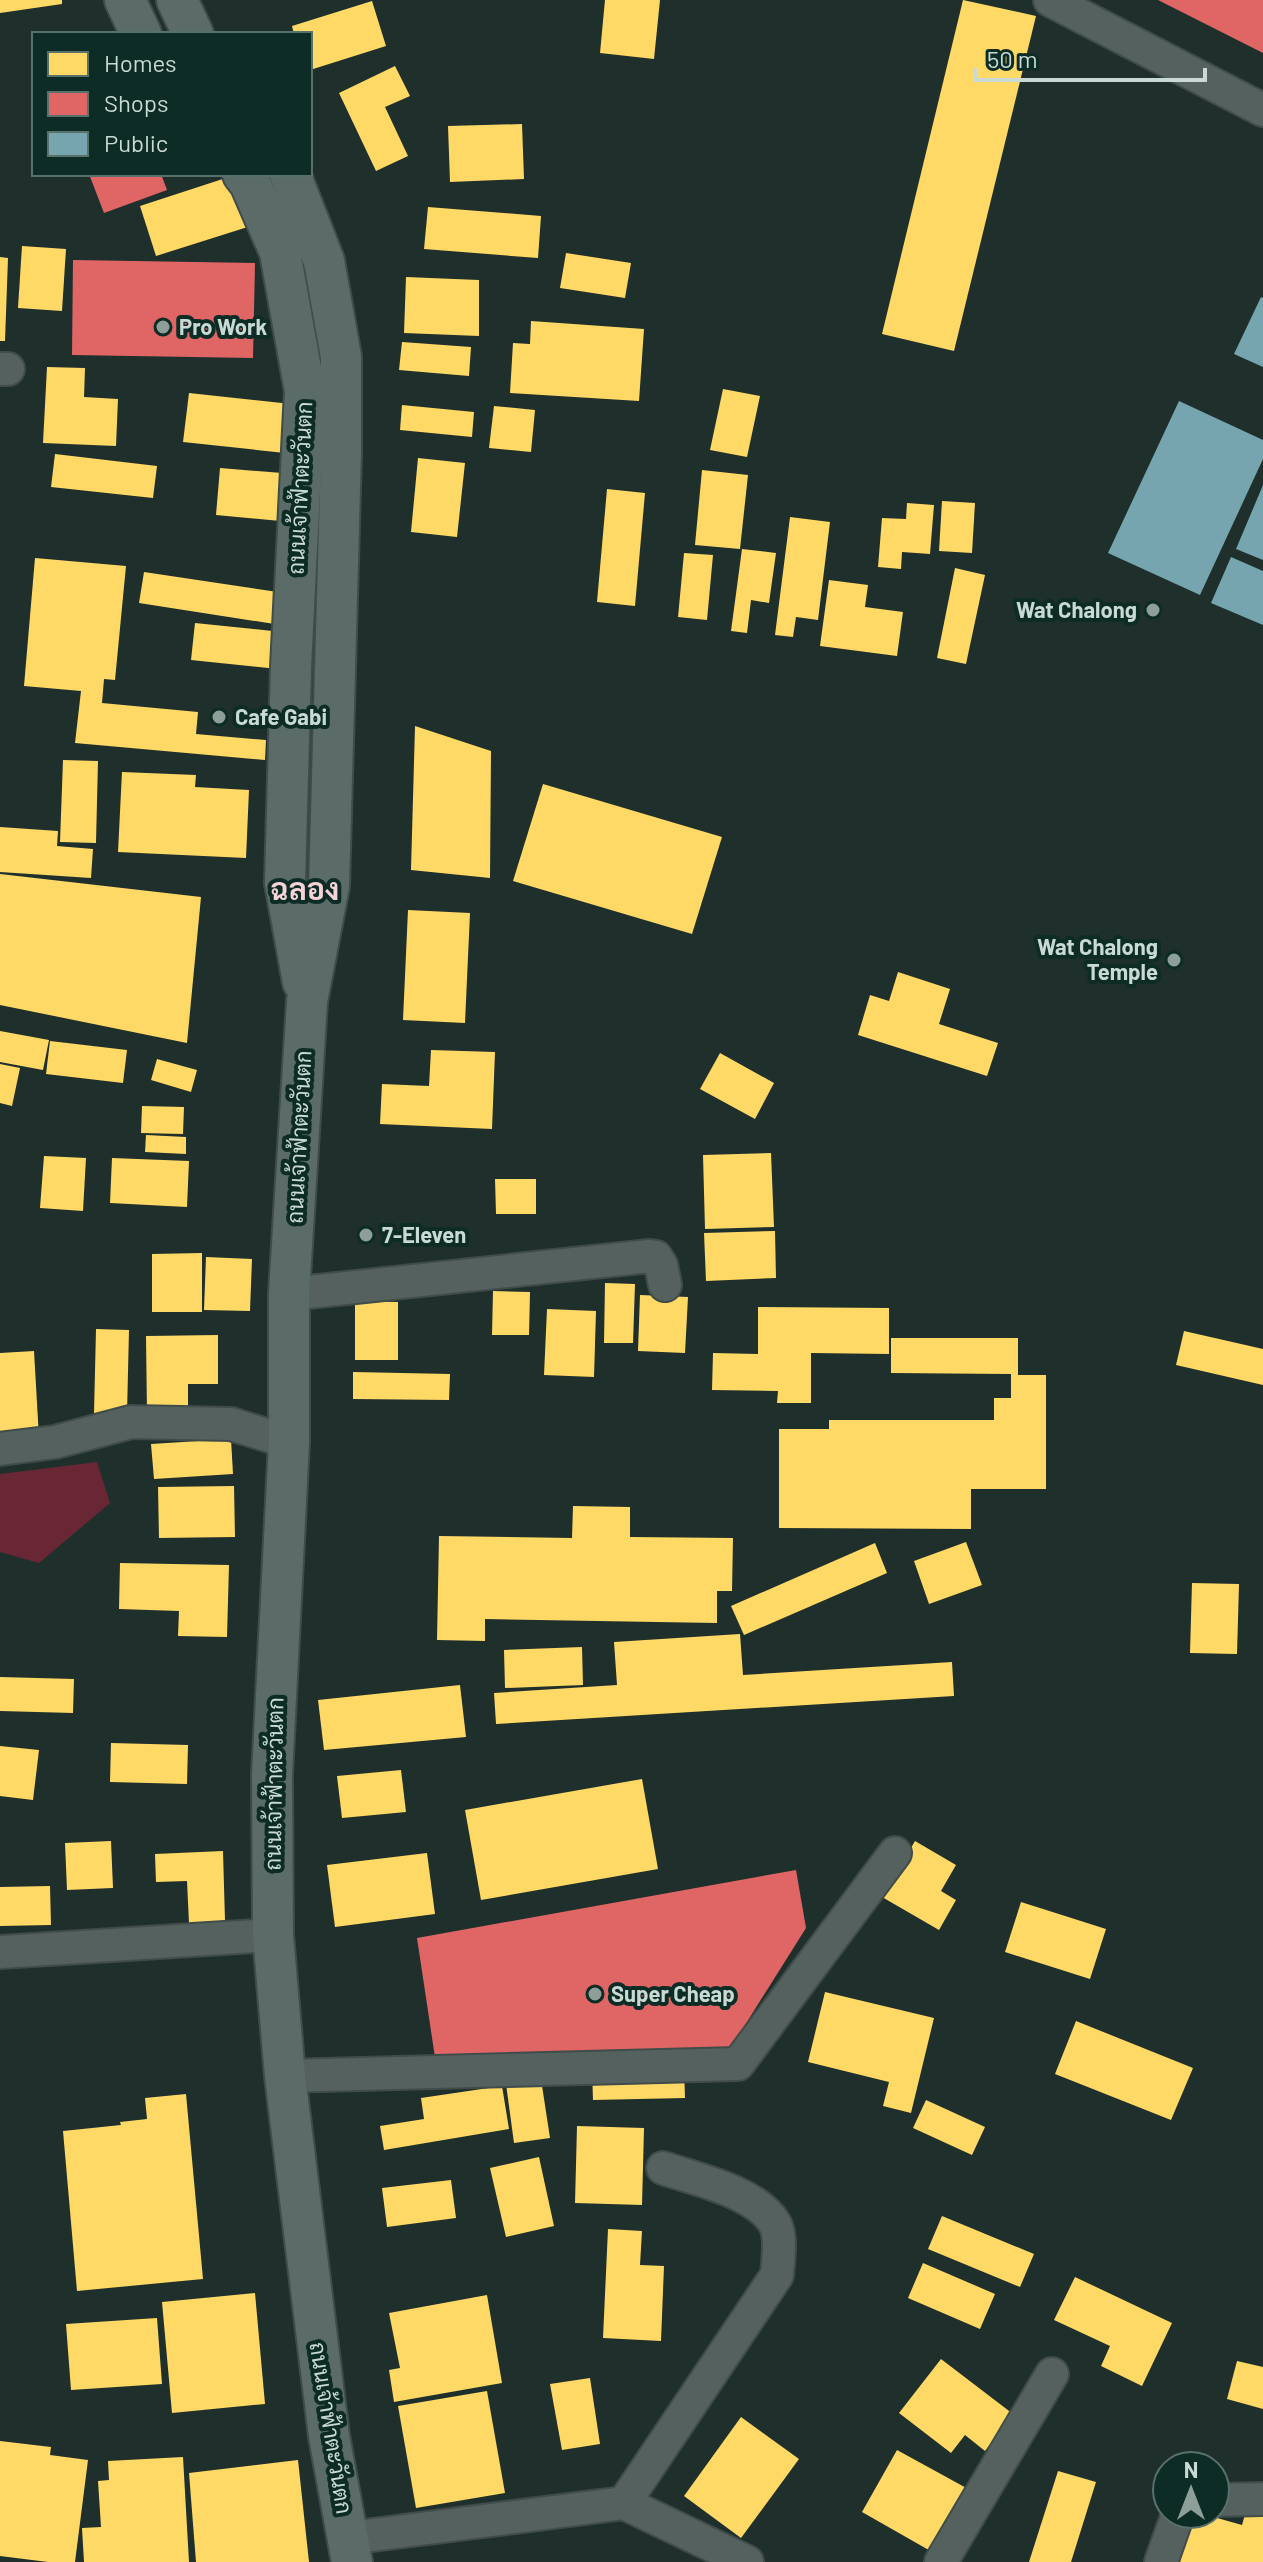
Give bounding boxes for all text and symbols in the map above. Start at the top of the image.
legend [32,32,312,176]
scale bar [975,32,1205,82]
text: 50 m [987,44,1038,73]
text: Homes [104,48,177,77]
text: Shops [104,88,169,117]
text: Public [104,128,168,157]
place label: Pro Work [179,313,268,339]
marker: Pro Work [154,318,172,336]
street label: ถนนเจ้าฟ้าตะวันตก [281,401,317,575]
place label: Wat Chalong [1016,596,1137,622]
marker: Wat Chalong [1144,601,1162,619]
place label: Cafe Gabi [235,703,327,729]
marker: Cafe Gabi [210,708,228,726]
district label: ฉลอง [271,870,339,906]
place label: Wat Chalong Temple [1037,933,1158,984]
marker: Wat Chalong Temple [1165,951,1183,969]
street label: ถนนเจ้าฟ้าตะวันตก [280,1050,316,1224]
place label: 7-Eleven [382,1221,466,1247]
marker: 7-Eleven [357,1226,375,1244]
street label: ถนนเจ้าฟ้าตะวันตก [258,1697,288,1871]
place label: Super Cheap [611,1980,735,2006]
marker: Super Cheap [586,1985,604,2003]
street label: ถนนเจ้าฟ้าตะวันตก [306,2340,358,2516]
north arrow [1151,2450,1231,2530]
text: N [1184,2456,1198,2482]

